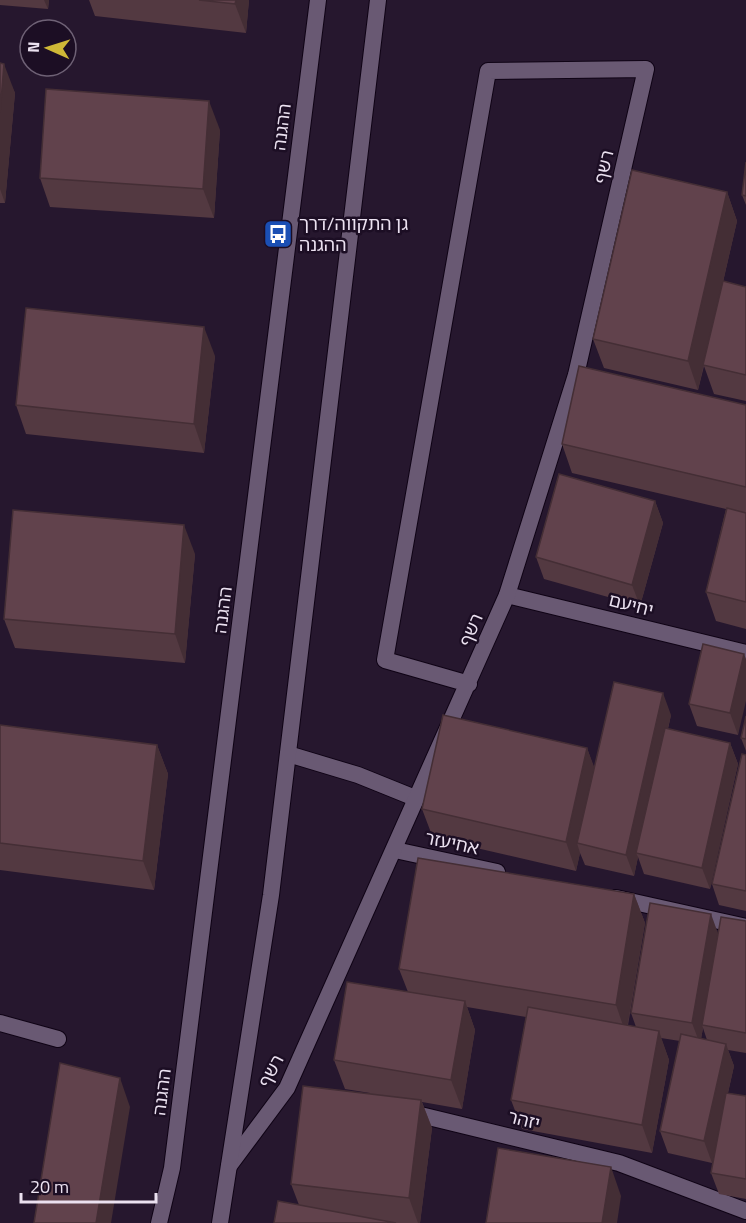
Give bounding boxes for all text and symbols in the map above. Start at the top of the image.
north arrow [18,18,78,78]
text: N [21,41,45,53]
street label: ההגנה [265,102,298,152]
street label: רשף [587,147,620,186]
place label: גן התקווה/דרך ההגנה [299,210,408,258]
bus stop icon: גן התקווה/דרך ההגנה [262,218,294,250]
street label: ההגנה [206,585,239,635]
street label: יחיעם [606,586,656,623]
street label: רשף [452,609,490,651]
street label: אחיעזר [423,824,482,861]
street label: רשף [251,1050,290,1092]
street label: ההגנה [145,1067,178,1117]
street label: יזהר [505,1103,543,1136]
scale bar [21,1166,156,1204]
text: 20 m [30,1173,69,1200]

